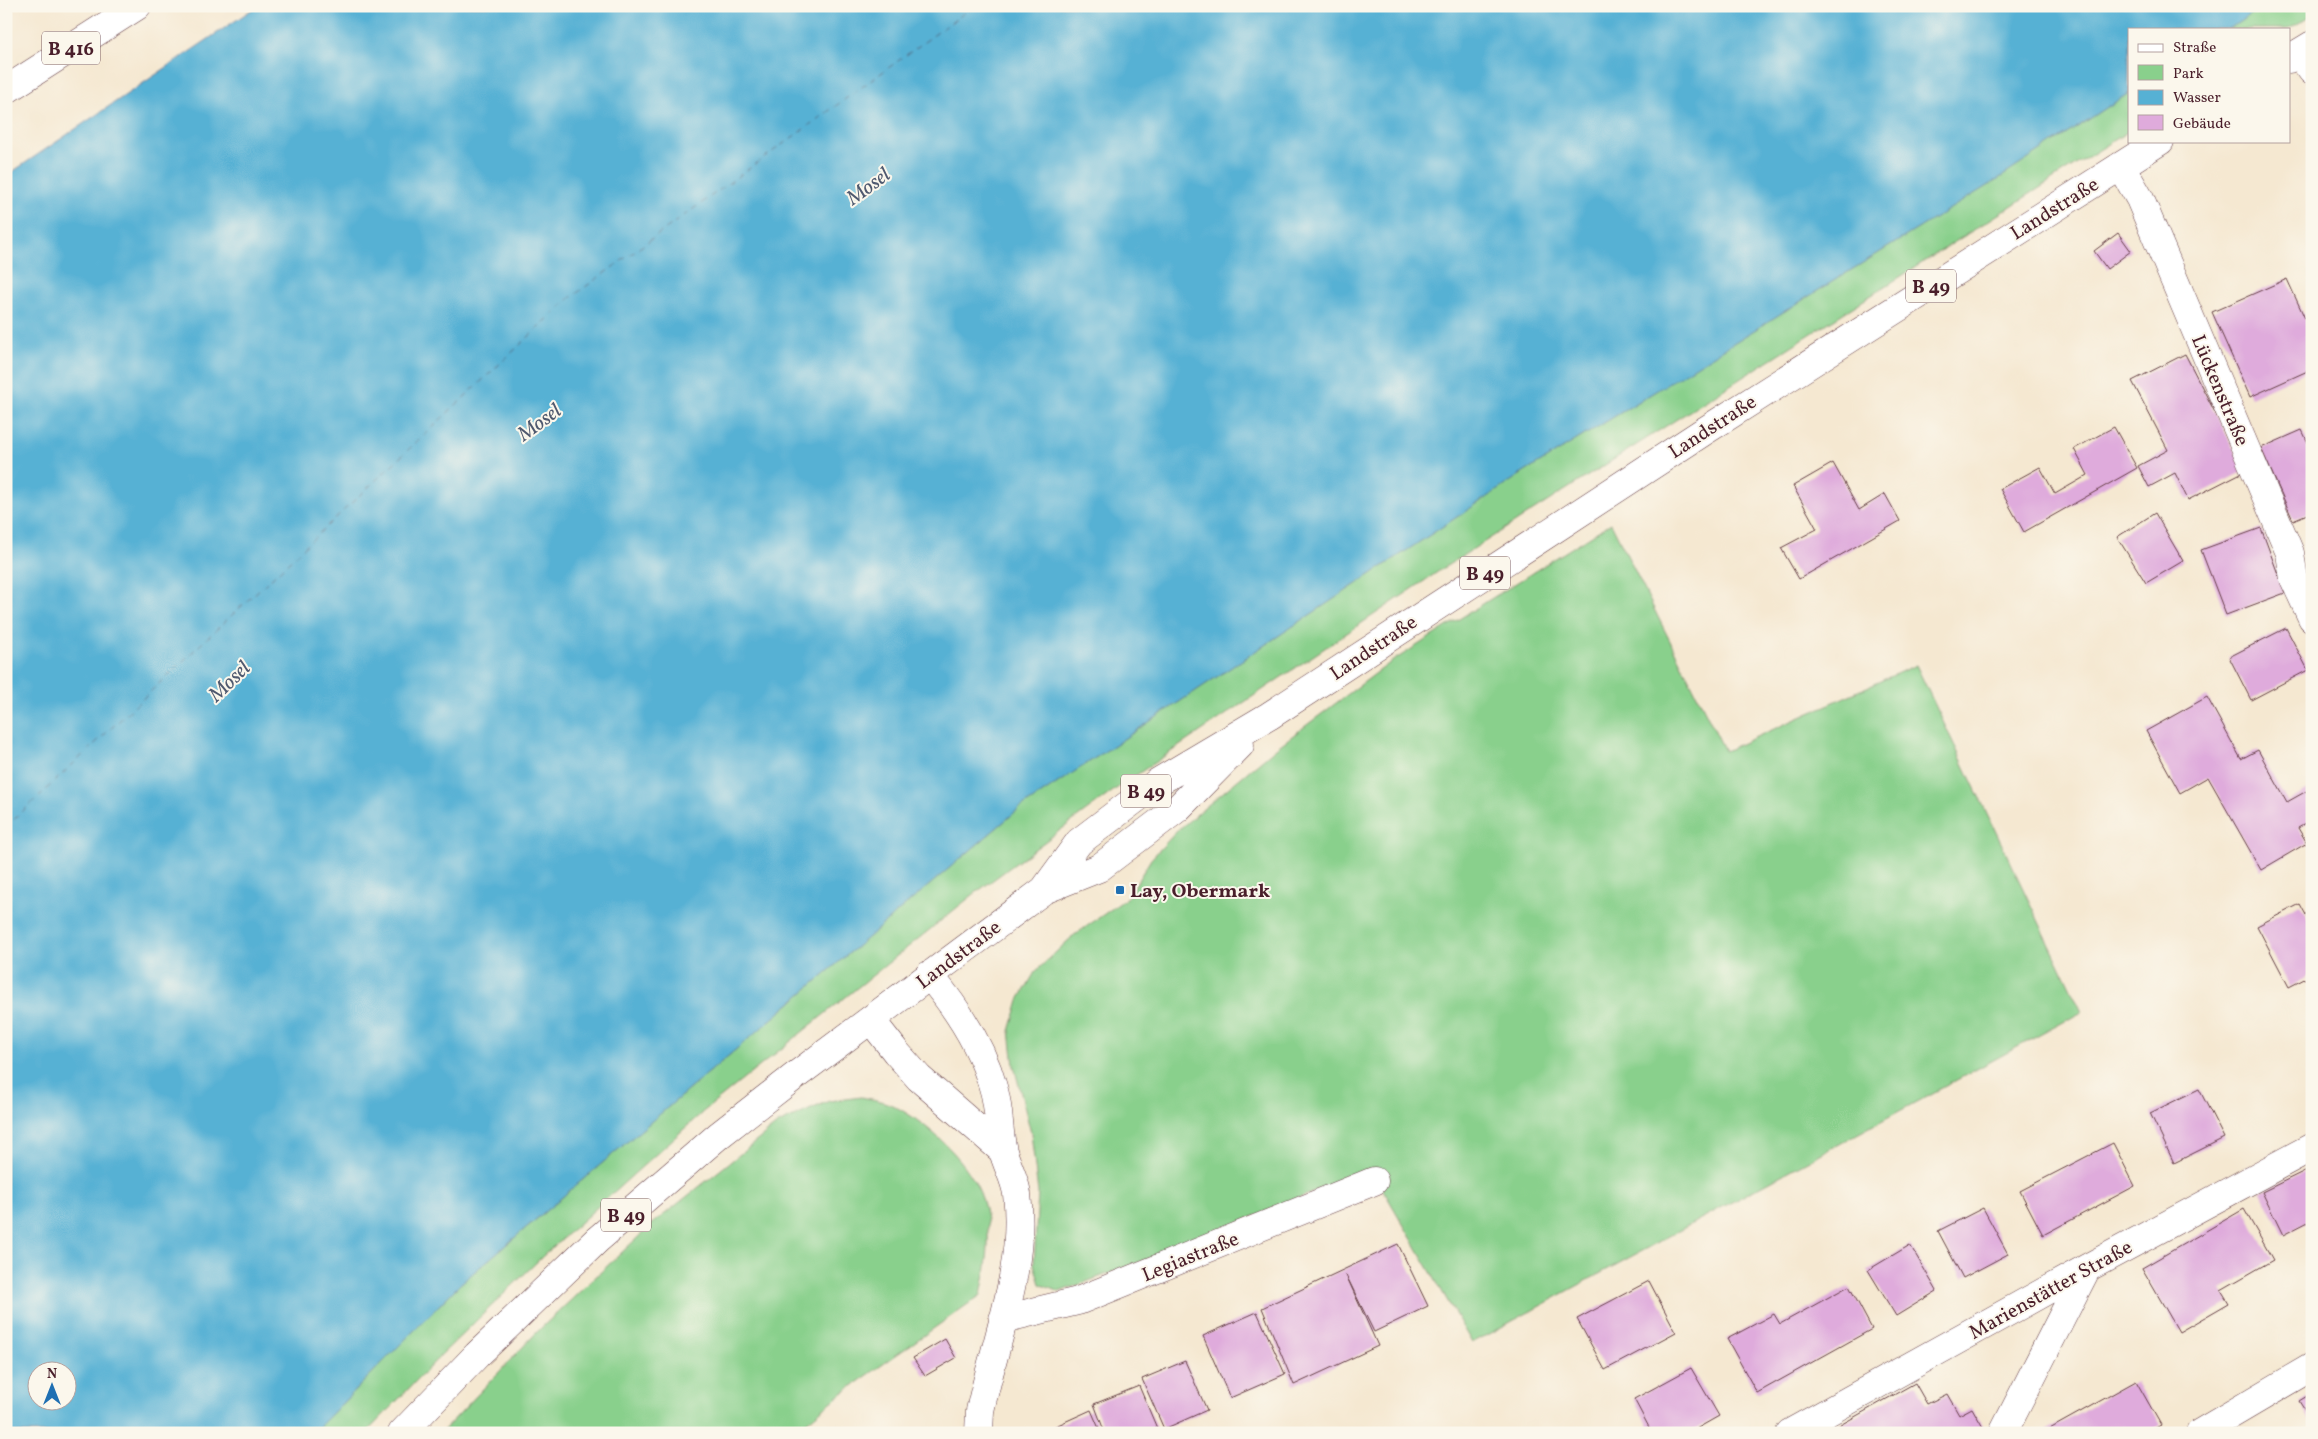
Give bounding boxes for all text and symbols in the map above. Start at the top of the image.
legend [2128,28,2290,142]
road number: B 416 [42,32,100,64]
text: Straße [2173,38,2216,59]
text: Park [2173,64,2204,85]
text: Wasser [2173,88,2221,109]
text: Gebäude [2173,114,2231,135]
water label: Mosel [840,161,897,214]
street label: Landstraße [2005,171,2105,248]
road number: B 49 [1906,270,1956,302]
street label: Lückenstraße [2183,331,2255,451]
street label: Landstraße [1664,389,1763,467]
water label: Mosel [511,397,568,450]
road number: B 49 [1460,556,1510,590]
street label: Landstraße [1325,609,1423,688]
water label: Mosel [202,655,257,710]
road number: B 49 [1121,774,1171,808]
place label: Lay, Obermark [1130,878,1270,906]
marker: Lay, Obermark [1114,884,1126,896]
street label: Landstraße [911,914,1007,997]
road number: B 49 [601,1198,651,1232]
street label: Legiastraße [1138,1226,1243,1290]
street label: Marienstätter Straße [1964,1234,2138,1347]
north arrow [28,1362,78,1412]
text: N [47,1365,57,1384]

